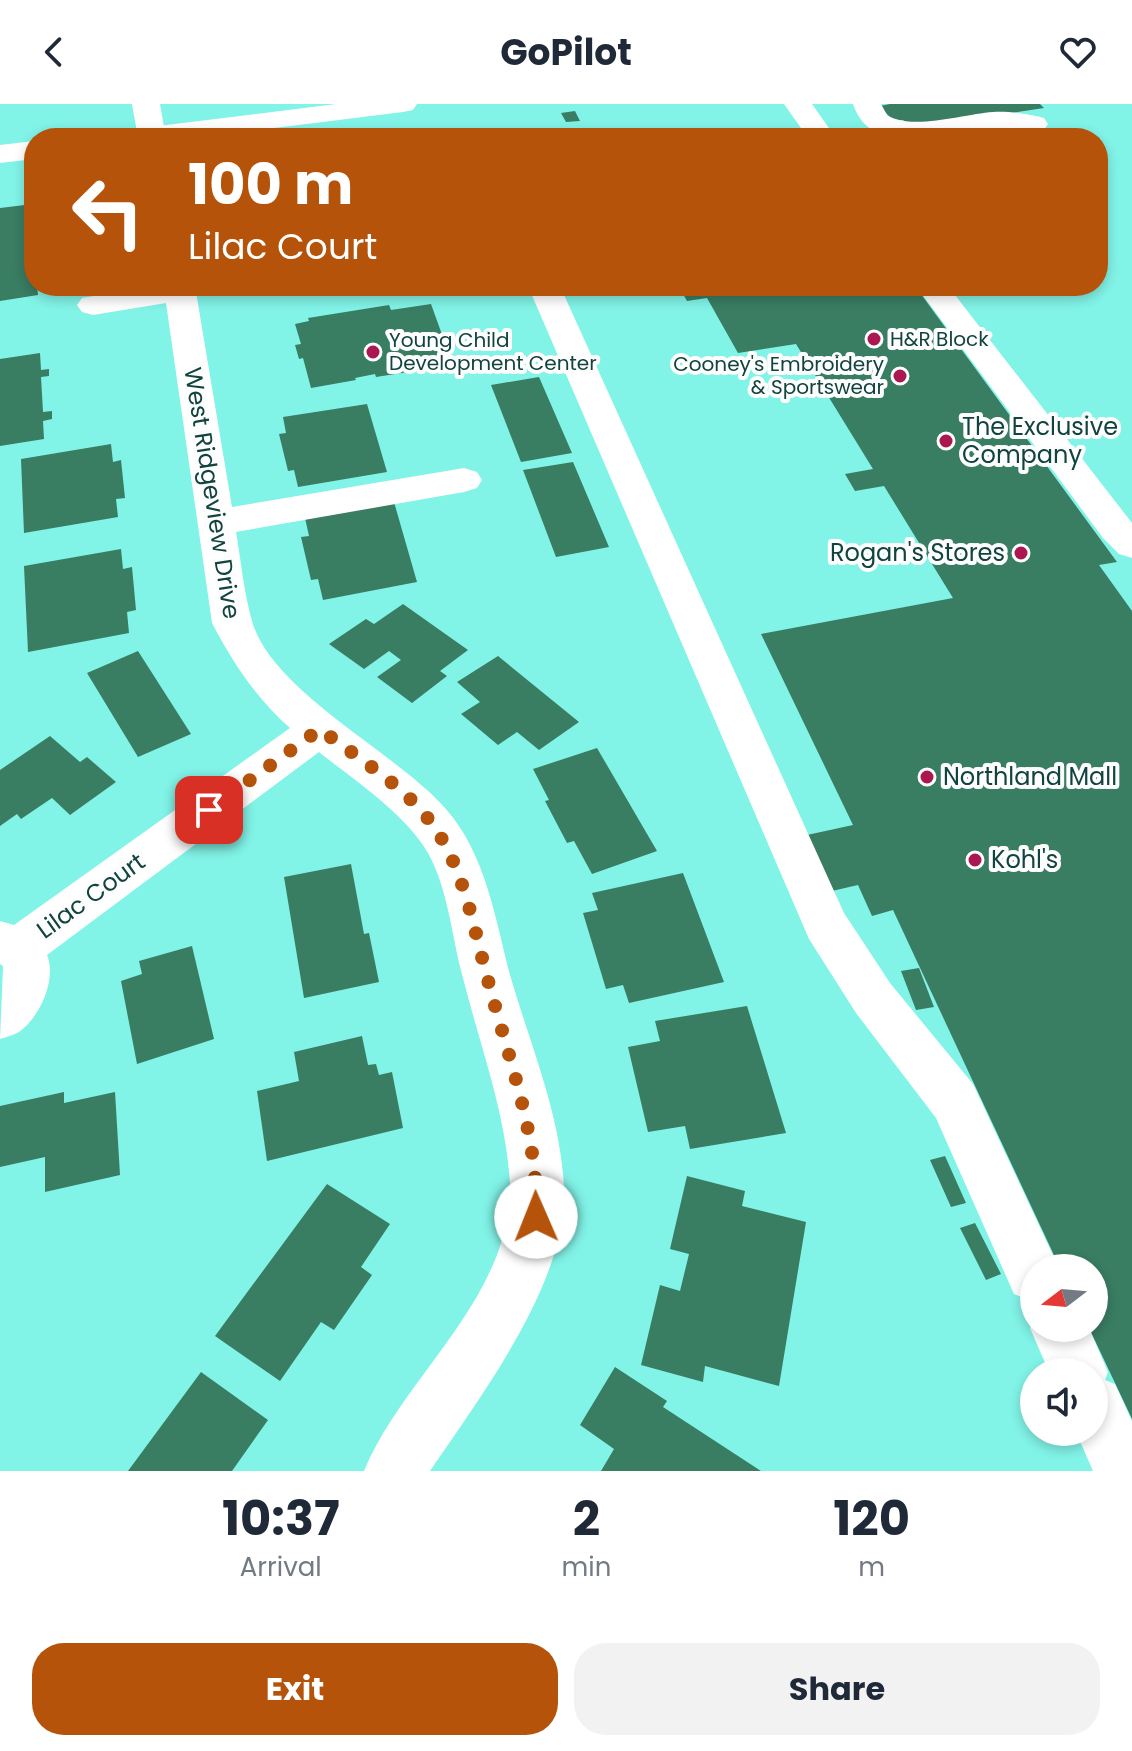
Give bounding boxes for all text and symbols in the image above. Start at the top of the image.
text: GoPilot [500,27,632,78]
icon: back [32,30,76,74]
icon: heart [1056,30,1100,74]
text: 100 m [188,145,353,224]
icon: left [56,160,160,264]
text: Lilac Court [188,221,377,272]
place label: H&R Block [890,325,989,353]
place label: Young Child Development Center [389,326,597,377]
marker: H&R Block [865,330,883,348]
marker: Young Child Development Center [364,343,382,361]
place label: Cooney's Embroidery & Sportswear [673,350,884,401]
street label: West Ridgeview Drive [176,365,249,621]
marker: Cooney's Embroidery & Sportswear [891,367,909,385]
place label: The Exclusive Company [962,410,1118,471]
marker: The Exclusive Company [937,432,955,450]
place label: Rogan's Stores [830,536,1005,569]
marker: Rogan's Stores [1012,544,1030,562]
place label: Northland Mall [943,760,1117,793]
marker: Northland Mall [918,768,936,786]
pin [175,776,243,844]
icon: arrive [187,788,231,832]
place label: Kohl's [991,843,1058,876]
street label: Lilac Court [30,845,151,946]
marker: Kohl's [966,851,984,869]
position arrow [494,1175,578,1259]
north arrow [1020,1254,1108,1342]
map controls [1020,1254,1108,1446]
button: sound [1020,1358,1108,1446]
text: 10:37 [222,1485,340,1552]
text: 2 [573,1485,600,1552]
text: 120 [833,1485,910,1552]
text: Arrival [240,1549,322,1585]
text: min [562,1549,611,1585]
text: m [858,1549,885,1585]
button: Exit [32,1643,558,1735]
button: Share [574,1643,1100,1735]

